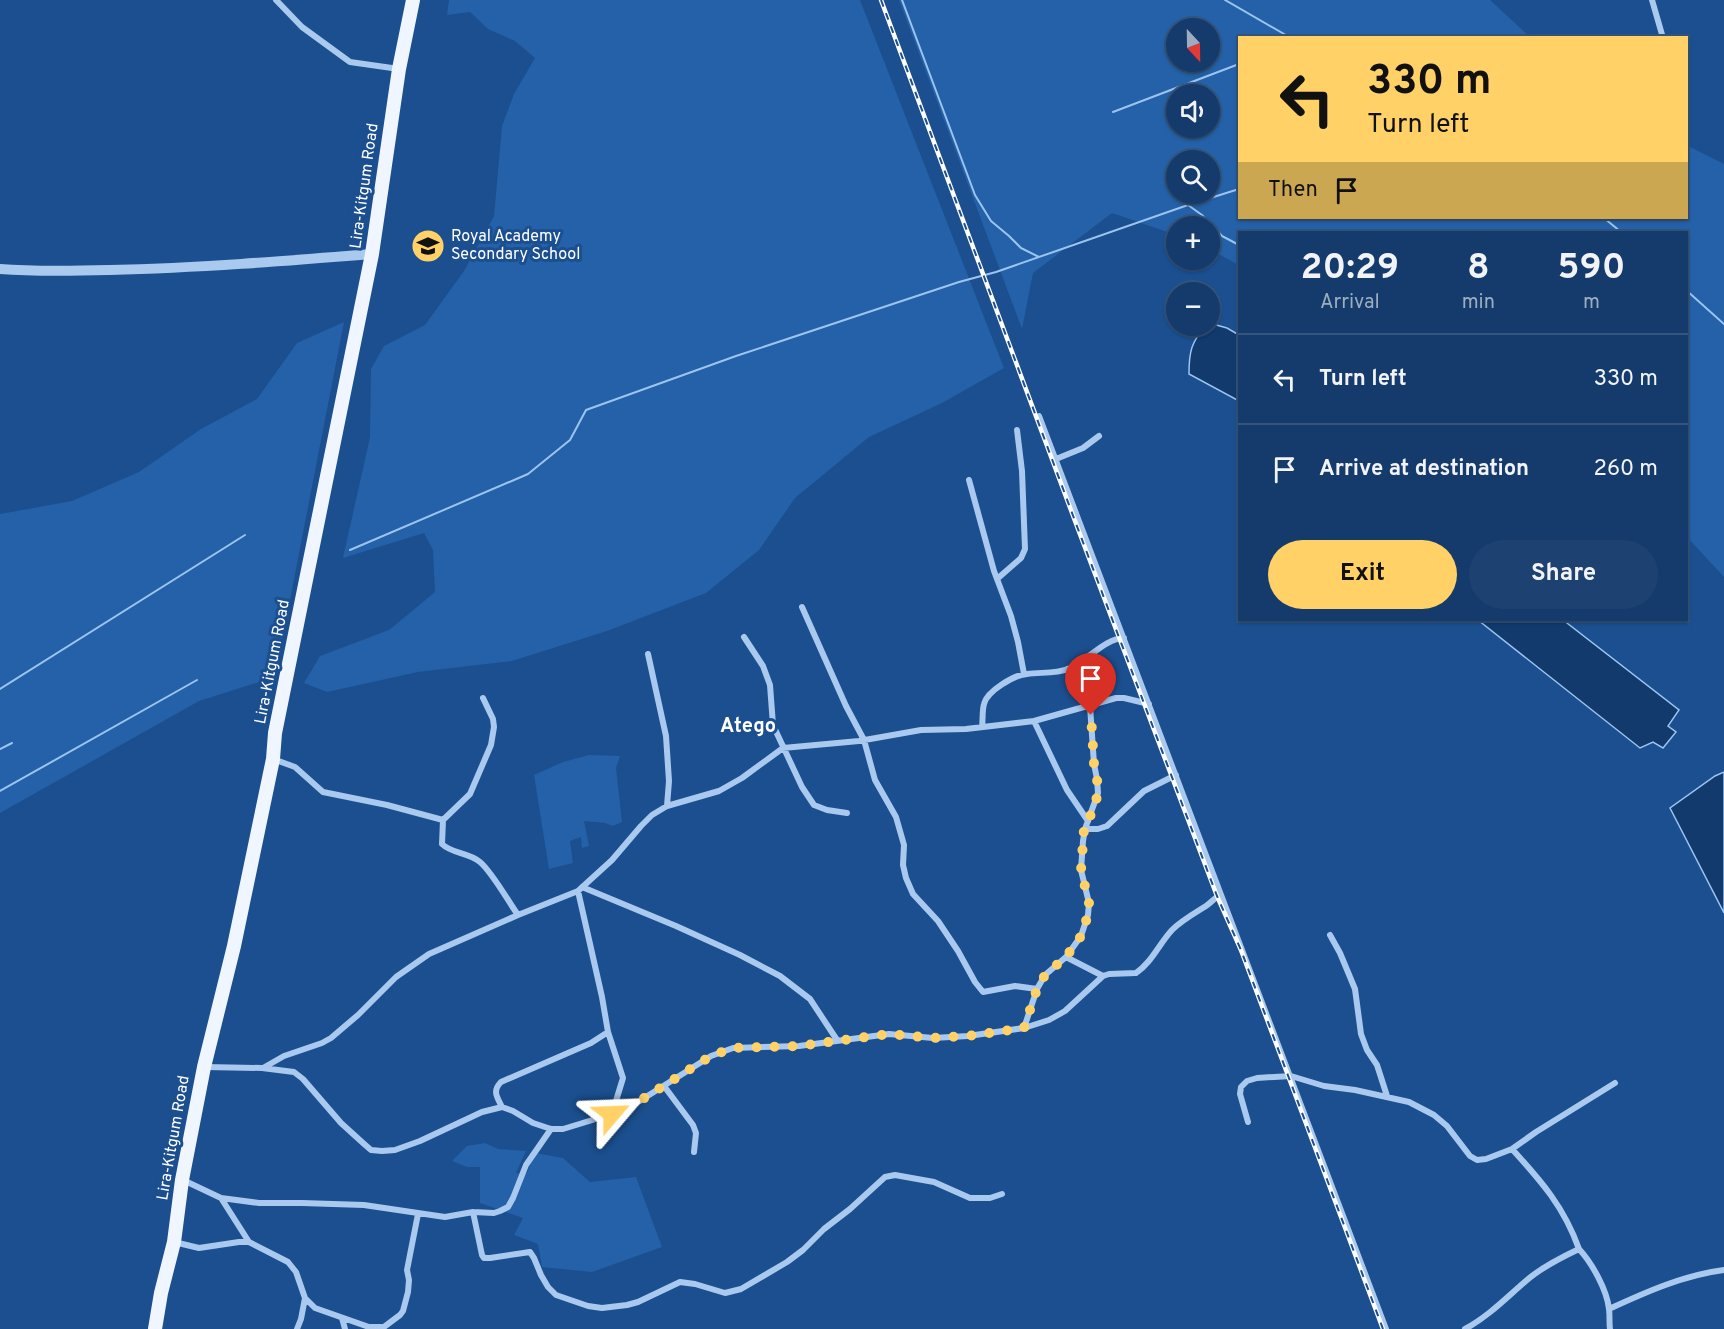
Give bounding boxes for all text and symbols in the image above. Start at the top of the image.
north arrow [1166,18,1220,72]
map controls [1166,18,1220,336]
text: 330 m [1367,56,1492,109]
icon: left [1268,60,1346,138]
button: sound [1166,84,1220,138]
text: Turn left [1367,108,1469,142]
street label: Lira-Kitgum Road [346,122,384,250]
button: search [1166,150,1220,204]
icon: arrive [1330,174,1363,207]
text: Then [1268,177,1318,204]
button: + [1166,216,1220,270]
place label: Royal Academy Secondary School [451,227,580,265]
school or university icon: Royal Academy Secondary School [410,228,446,264]
text: 20:29 [1301,246,1399,292]
text: 8 [1467,246,1490,292]
text: 590 [1558,246,1625,292]
button: − [1166,282,1220,336]
text: Arrival [1320,290,1380,316]
text: min [1462,290,1495,316]
text: m [1583,290,1600,316]
icon: left [1268,363,1301,396]
text: Turn left [1319,366,1407,393]
text: 330 m [1594,366,1658,393]
icon: arrive [1268,453,1301,486]
text: Arrive at destination [1319,456,1529,483]
text: 260 m [1593,456,1658,483]
button: Exit [1268,540,1457,609]
button: Share [1469,540,1658,609]
street label: Lira-Kitgum Road [251,598,295,726]
pin [1065,653,1116,715]
icon: arrive [1074,662,1107,695]
district label: Atego [720,714,776,740]
street label: Lira-Kitgum Road [153,1074,195,1202]
position arrow [580,1082,644,1146]

